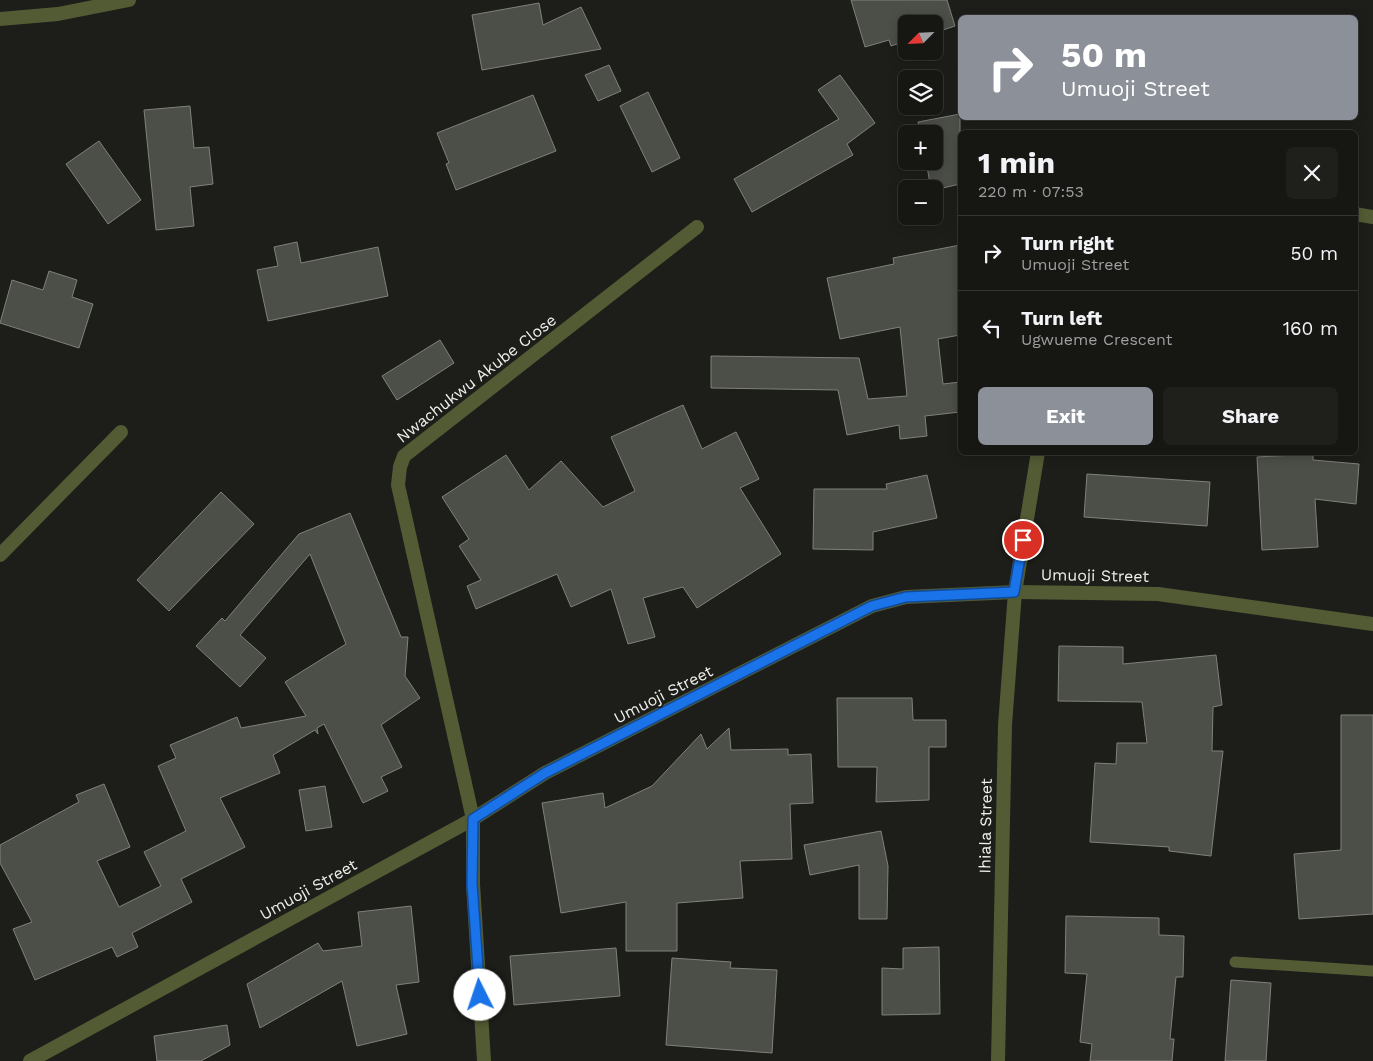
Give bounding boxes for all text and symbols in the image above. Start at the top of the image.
north arrow [898,15,942,60]
map controls [898,15,943,225]
text: 50 m [1061,34,1147,76]
icon: right [978,35,1043,100]
button: layers [898,70,943,115]
text: Umuoji Street [1061,76,1210,101]
button: + [898,125,943,170]
text: 1 min [978,145,1055,180]
button: close [1286,147,1338,199]
button: − [898,180,943,225]
text: 220 m · 07:53 [978,182,1084,201]
text: Turn right [1021,232,1114,255]
icon: right [978,239,1006,267]
text: 50 m [1291,242,1338,265]
text: Umuoji Street [1021,255,1129,274]
text: Turn left [1021,307,1102,330]
street label: Nwachukwu Akube Close [393,310,560,447]
icon: left [978,314,1006,342]
text: 160 m [1283,317,1338,340]
text: Ugwueme Crescent [1021,330,1173,349]
button: Exit [978,387,1153,445]
button: Share [1163,387,1338,445]
pin [1002,519,1044,561]
icon: arrive [1009,526,1037,554]
street label: Umuoji Street [1041,565,1149,586]
street label: Umuoji Street [611,661,716,727]
street label: Ihiala Street [975,778,996,874]
street label: Umuoji Street [256,855,360,924]
position arrow [453,968,505,1020]

